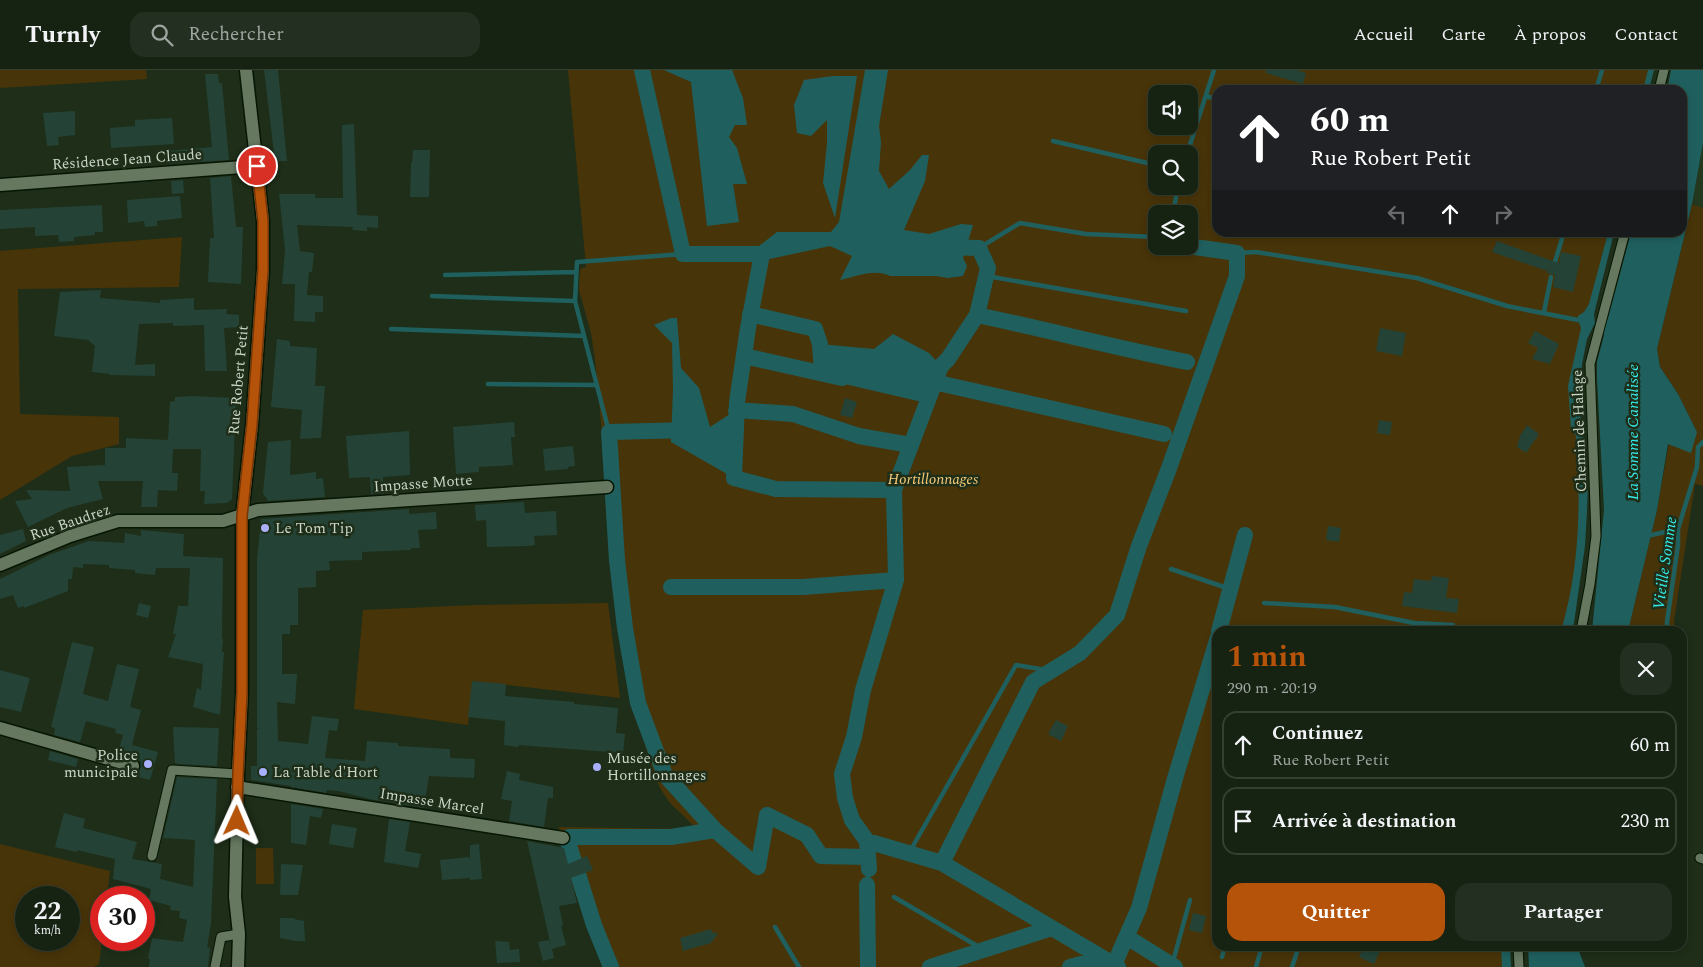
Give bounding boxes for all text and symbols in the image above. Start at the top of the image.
search box [130,12,480,57]
text: Turnly [25,17,100,53]
text: Rechercher [188,20,284,49]
icon: search [148,21,176,49]
text: Accueil [1353,21,1414,48]
text: Carte [1442,21,1486,48]
text: À propos [1514,21,1587,48]
text: Contact [1615,21,1678,48]
map controls [1148,85,1198,255]
button: sound [1148,85,1198,135]
text: 60 m [1310,94,1390,147]
icon: ahead [1227,105,1292,170]
text: Rue Robert Petit [1310,142,1471,175]
street label: Résidence Jean Claude [51,143,203,176]
pin [236,145,278,187]
button: search [1148,145,1198,195]
icon: arrive [243,152,271,180]
icon: left [1383,200,1411,228]
icon: ahead [1436,200,1464,228]
icon: right [1489,200,1517,228]
button: layers [1148,205,1198,255]
street label: Rue Robert Petit [222,324,255,436]
water label: La Somme Canalisée [1621,364,1645,500]
street label: Chemin de Halage [1566,369,1593,493]
park label: Hortillonnages [888,468,979,491]
street label: Impasse Motte [373,469,473,498]
street label: Rue Baudrez [27,498,114,547]
water label: Vieille Somme [1647,515,1683,611]
place label: Le Tom Tip [275,517,353,540]
marker: Le Tom Tip [259,522,271,534]
text: 1 min [1227,634,1307,680]
button: close [1620,643,1672,695]
text: 290 m · 20:19 [1227,676,1317,700]
text: Continuez [1272,719,1363,748]
icon: ahead [1229,731,1257,759]
text: 60 m [1630,731,1670,760]
place label: Police municipale [64,744,138,784]
place label: Musée des Hortillonnages [607,747,707,787]
text: Rue Robert Petit [1272,748,1389,772]
marker: Police municipale [142,758,154,770]
place label: La Table d'Hort [273,761,378,784]
marker: Musée des Hortillonnages [591,761,603,773]
marker: La Table d'Hort [257,766,269,778]
street label: Impasse Marcel [378,782,486,821]
position arrow [210,794,262,846]
icon: arrive [1229,807,1257,835]
text: Arrivée à destination [1272,807,1456,836]
text: 230 m [1620,807,1670,836]
button: Quitter [1227,883,1445,941]
button: Partager [1455,883,1672,941]
speed limit sign: 30 [90,886,155,951]
text: 22 [33,893,62,931]
text: km/h [34,921,61,940]

